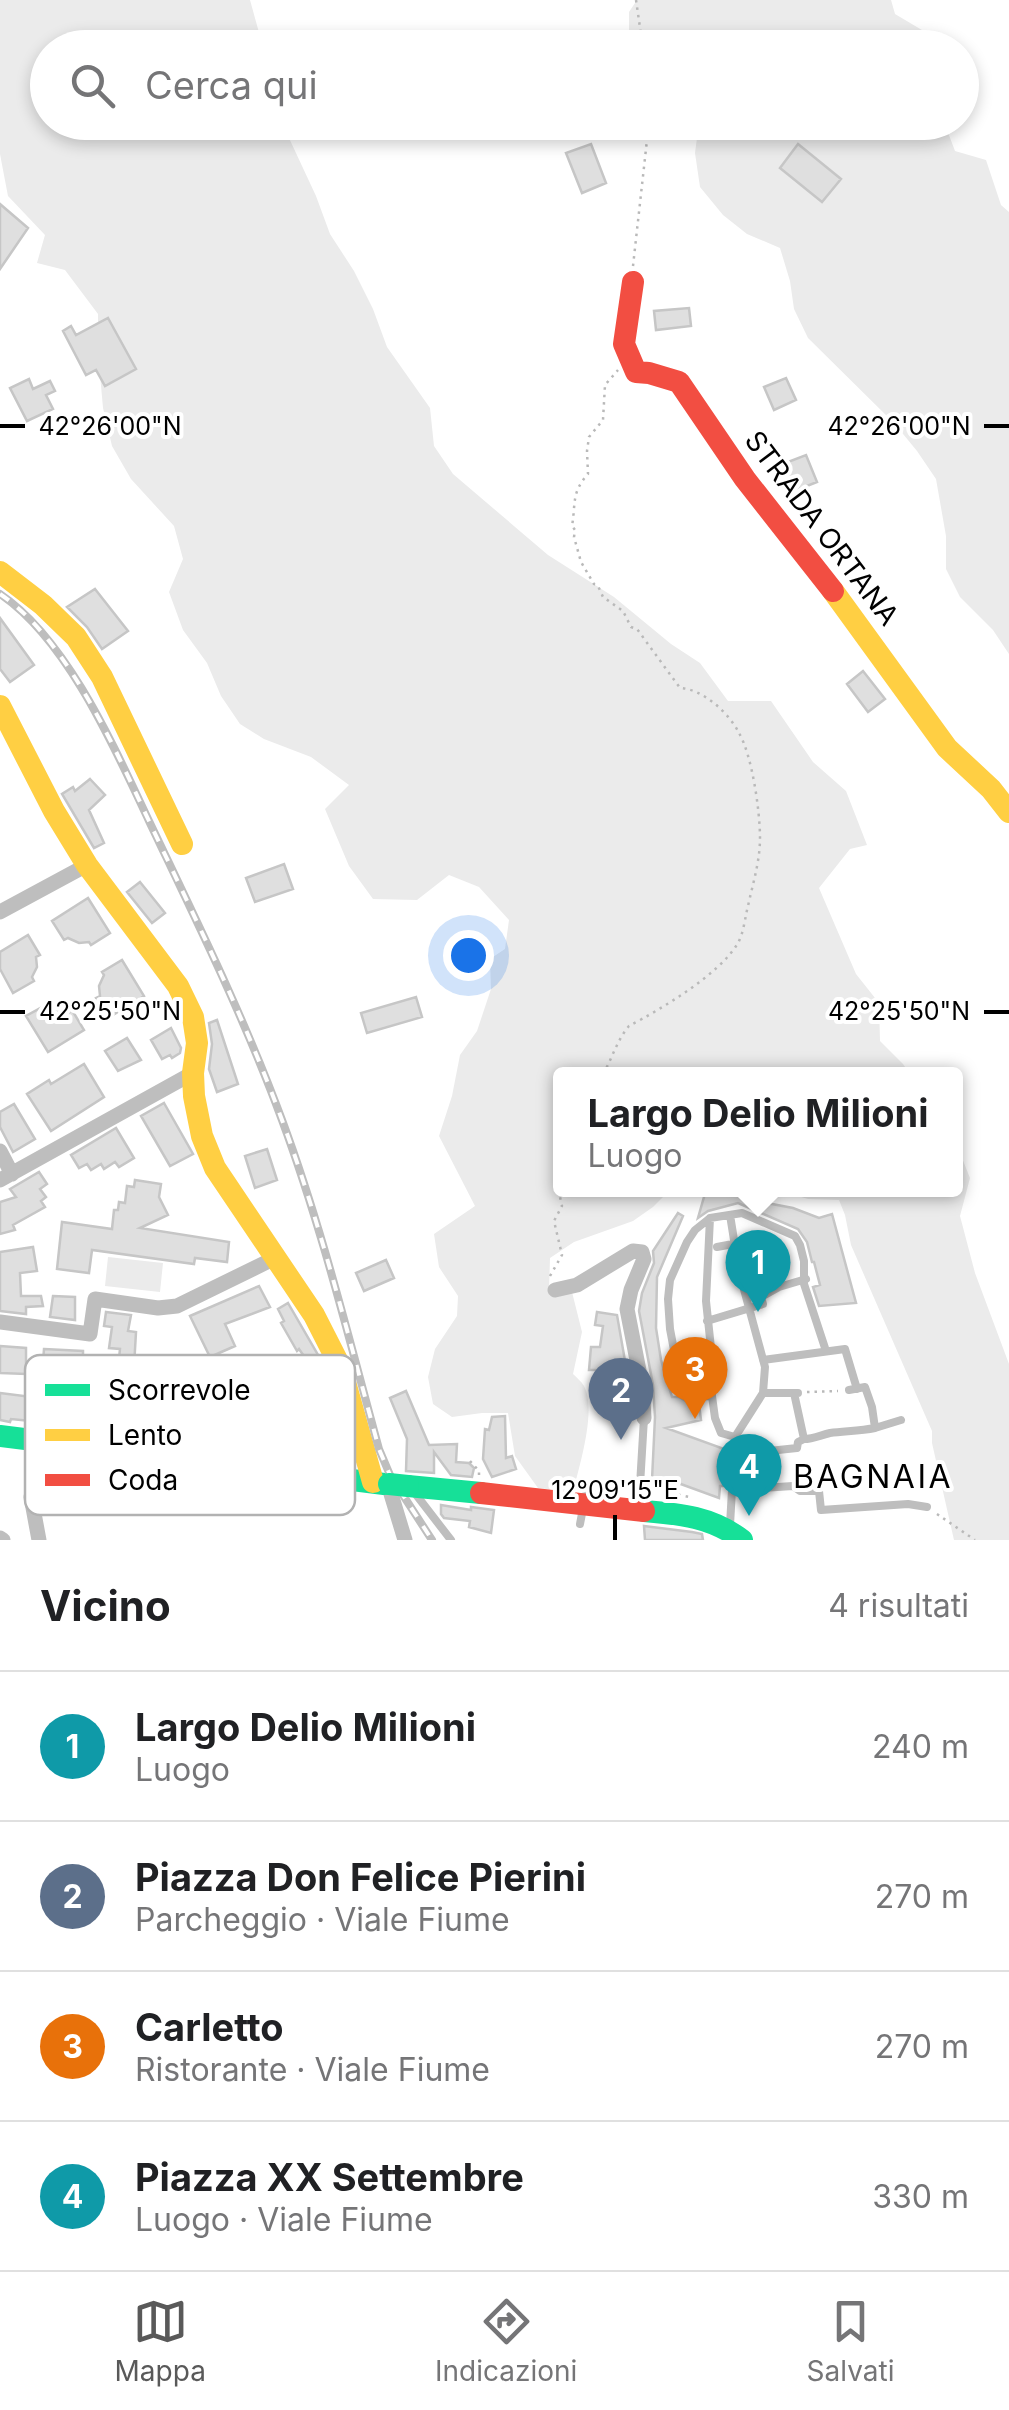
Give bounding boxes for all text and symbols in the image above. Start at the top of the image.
search box [30,30,979,140]
icon: search [65,58,120,113]
text: Cerca qui [145,62,318,108]
text: 42°26'00"N [38,411,182,441]
text: 42°26'00"N [827,411,971,441]
street label: STRADA ORTANA [738,424,906,632]
your location [443,930,494,981]
text: 42°25'50"N [39,996,181,1026]
text: 42°25'50"N [828,996,970,1026]
popup [553,1067,963,1197]
text: Largo Delio Milioni [588,1090,928,1136]
text: Luogo [588,1136,683,1175]
pin: 1 [726,1230,790,1312]
pin: 3 [662,1336,728,1419]
legend [25,1355,355,1515]
pin: 2 [588,1358,654,1440]
text: Scorrevole [108,1373,251,1407]
text: Lento [108,1418,182,1452]
pin: 4 [716,1434,782,1516]
district label: BAGNAIA [793,1457,953,1496]
text: Coda [108,1463,178,1497]
text: 12°09'15"E [551,1475,679,1505]
text: Vicino [40,1580,171,1631]
text: 4 risultati [828,1586,969,1625]
text: Largo Delio Milioni [135,1704,476,1750]
text: 1 [66,1727,79,1766]
text: 240 m [872,1727,969,1766]
text: Luogo [135,1750,230,1789]
text: Piazza Don Felice Pierini [135,1854,586,1900]
text: 2 [62,1877,83,1916]
text: 270 m [875,1877,969,1916]
text: Parcheggio · Viale Fiume [135,1900,510,1939]
text: Carletto [135,2004,284,2050]
text: 3 [62,2027,83,2066]
text: 270 m [875,2027,969,2066]
text: Ristorante · Viale Fiume [135,2050,490,2089]
text: Piazza XX Settembre [135,2154,524,2200]
text: 4 [62,2177,83,2216]
text: 330 m [872,2177,969,2216]
text: Luogo · Viale Fiume [135,2200,433,2239]
tab: Mappa [115,2294,206,2388]
tab: Indicazioni [435,2294,577,2388]
tab: Salvati [807,2294,894,2388]

